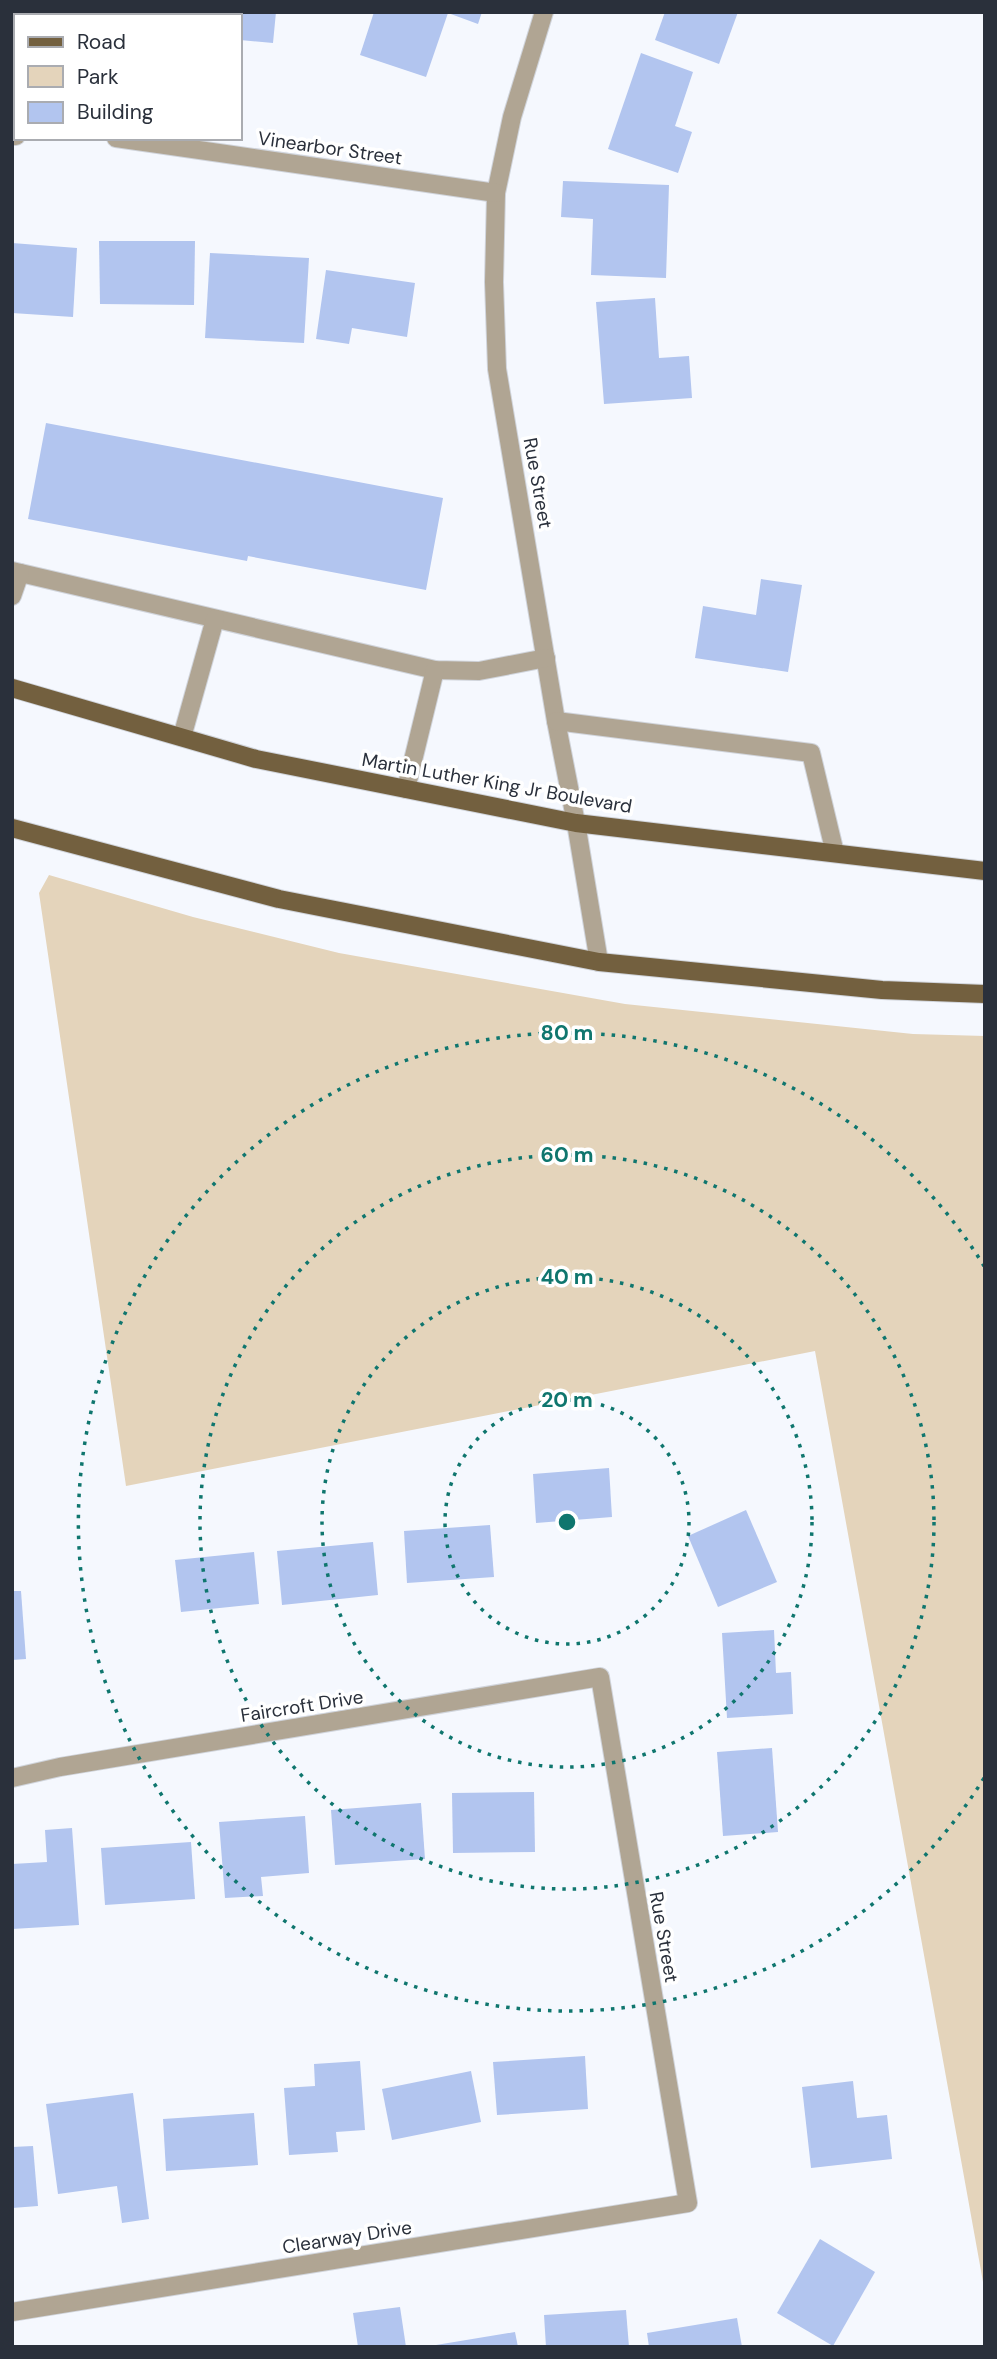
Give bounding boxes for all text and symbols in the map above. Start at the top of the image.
legend [14,14,242,140]
text: Road [77,28,126,56]
text: Park [77,63,119,91]
text: Building [77,98,154,126]
street label: Vinearbor Street [256,126,404,170]
street label: Rue Street [518,436,558,530]
street label: Martin Luther King Jr Boulevard [360,747,634,819]
text: 80 m [541,1019,593,1047]
text: 60 m [541,1141,593,1169]
text: 40 m [540,1263,594,1291]
text: 20 m [541,1386,593,1414]
centre of rings [555,1510,579,1534]
street label: Faircroft Drive [239,1684,365,1728]
street label: Rue Street [644,1890,684,1984]
street label: Clearway Drive [280,2214,414,2260]

